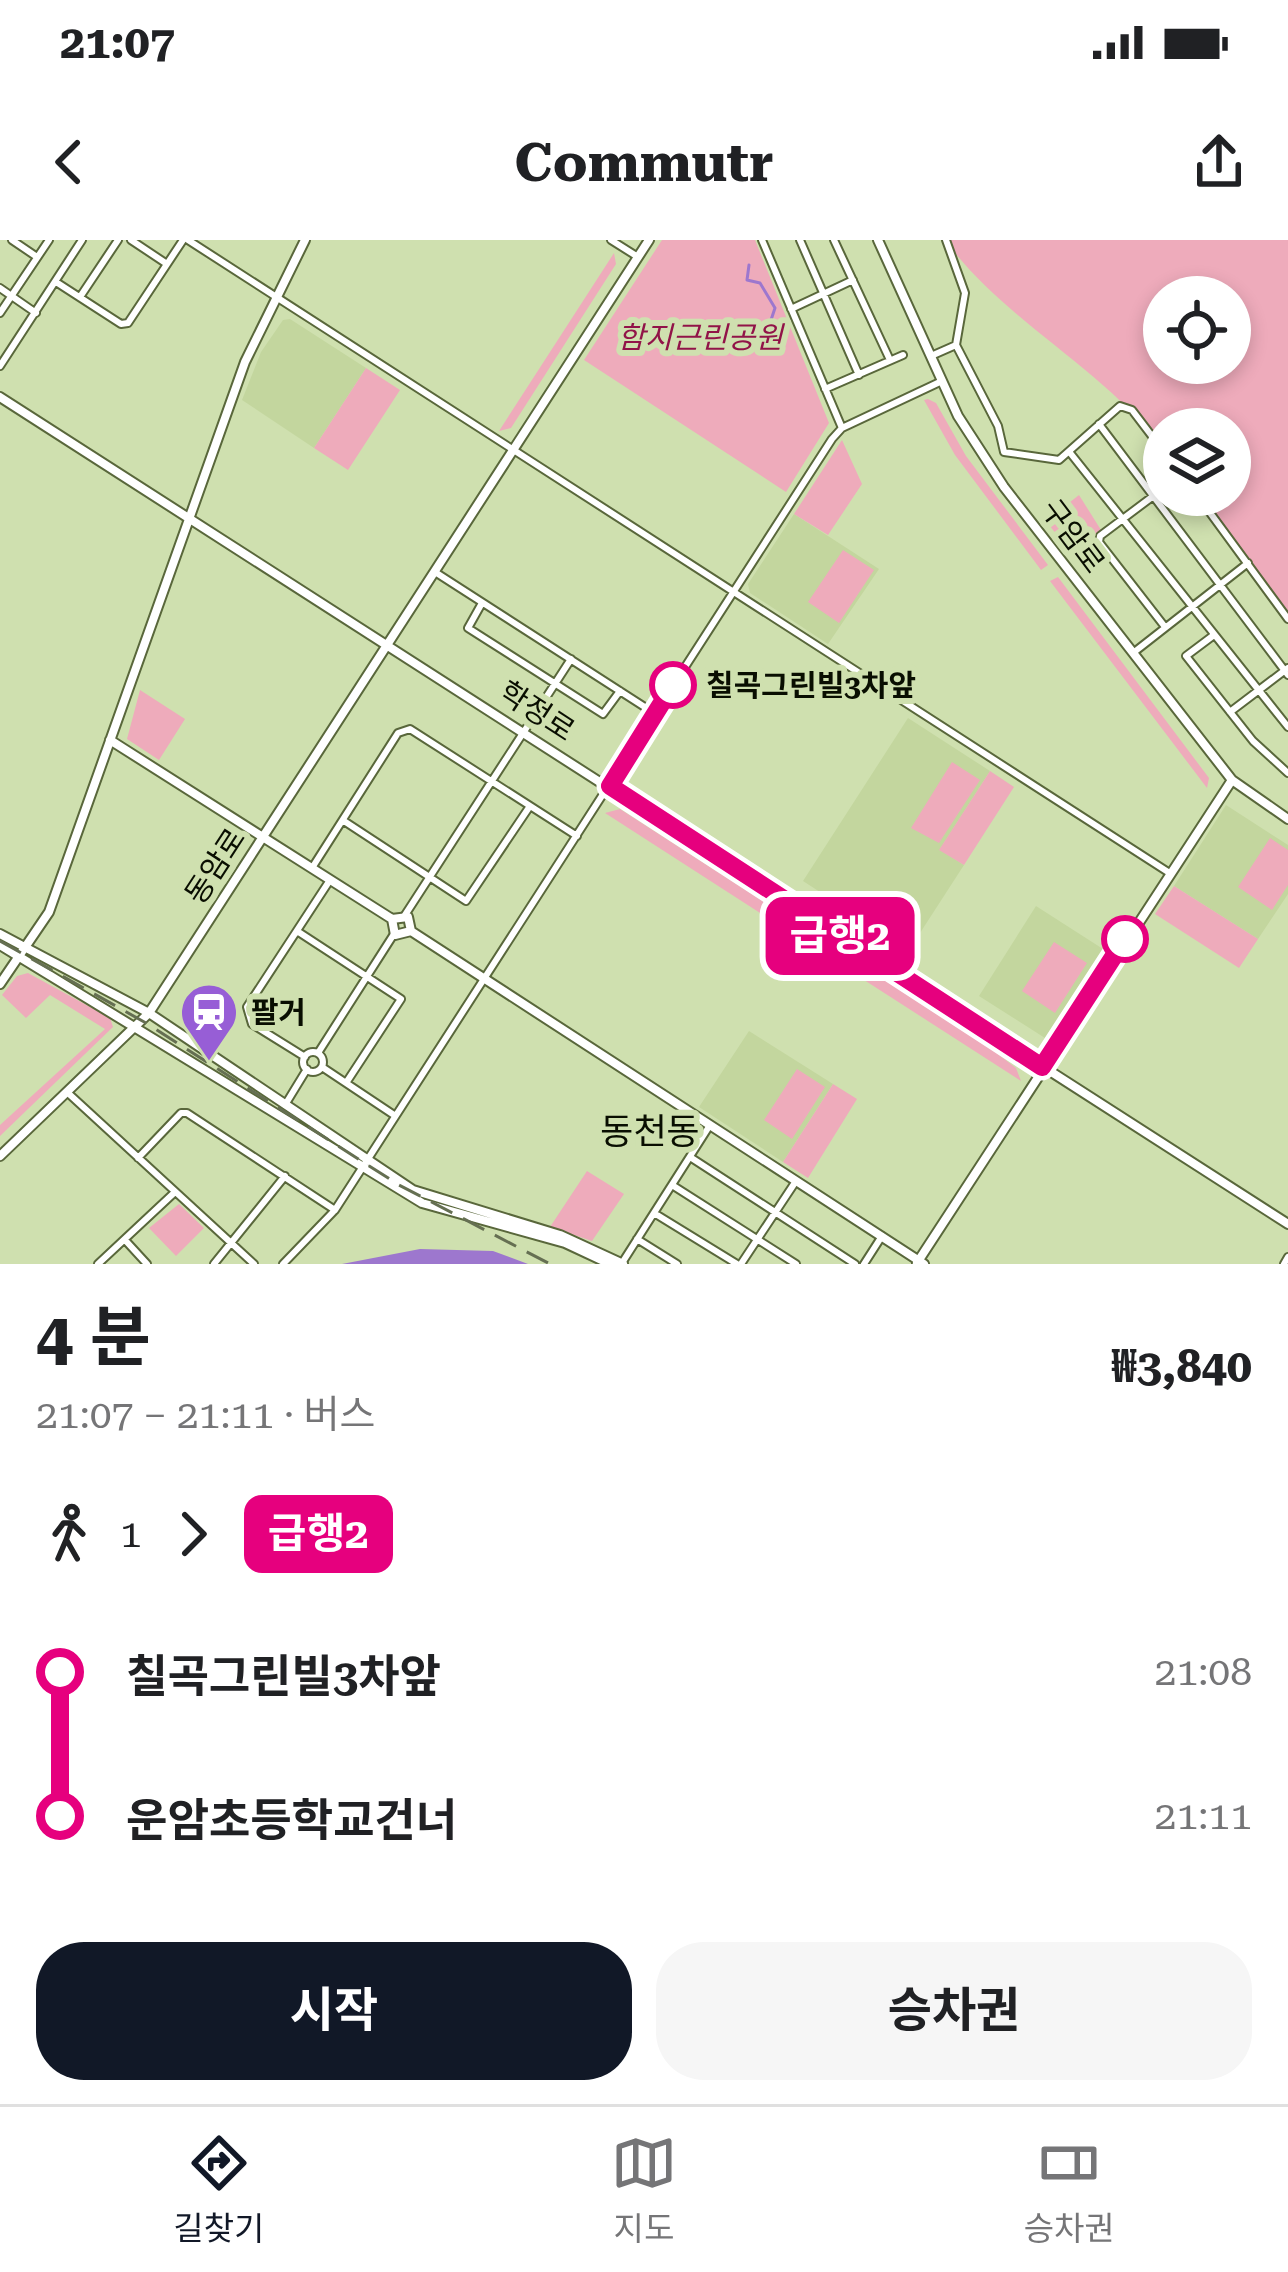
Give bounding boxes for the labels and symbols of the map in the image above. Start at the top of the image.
park label: 함지근린공원 [617,320,785,355]
street label: 구암로 [1034,492,1112,580]
marker: 칠곡그린빌3차앞 [651,663,695,707]
place label: 칠곡그린빌3차앞 [706,668,916,703]
street label: 학정로 [493,674,581,748]
street label: 동암로 [178,822,252,910]
line badge: 급행2 [771,897,909,975]
unlabelled marker [1103,917,1147,961]
station icon: 팔거 [178,981,240,1063]
place label: 팔거 [251,995,306,1030]
district label: 동천동 [600,1111,700,1153]

